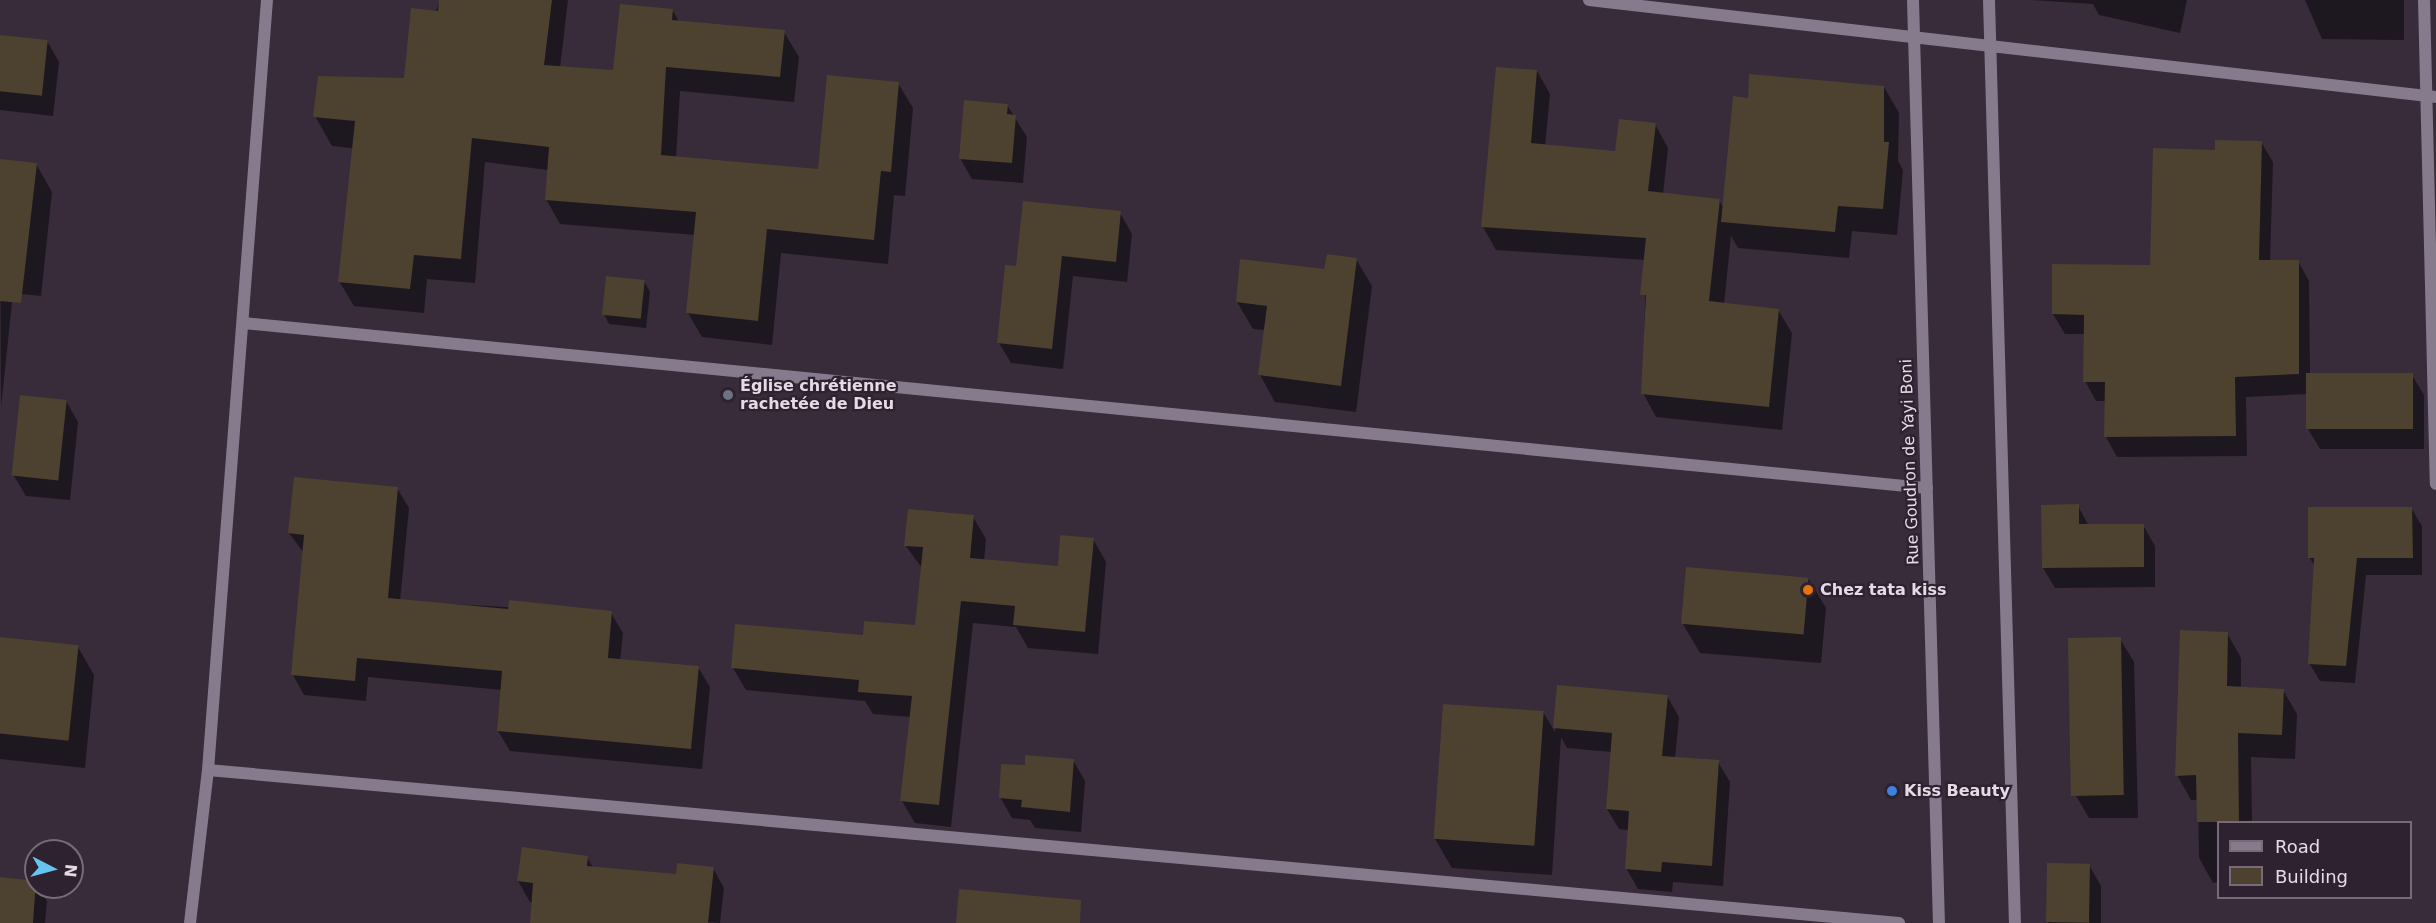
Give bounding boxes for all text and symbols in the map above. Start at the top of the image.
street label: Rue Goudron de Yayi Boni [1897,359,1923,565]
place label: Église chrétienne rachetée de Dieu [740,376,897,414]
marker: Église chrétienne rachetée de Dieu [721,388,735,402]
place label: Chez tata kiss [1820,580,1946,600]
marker: Chez tata kiss [1801,583,1815,597]
place label: Kiss Beauty [1904,781,2010,801]
marker: Kiss Beauty [1885,784,1899,798]
legend [2217,821,2412,899]
text: Road [2275,836,2320,857]
north arrow [24,839,84,899]
text: N [60,863,81,878]
text: Building [2275,866,2348,887]

